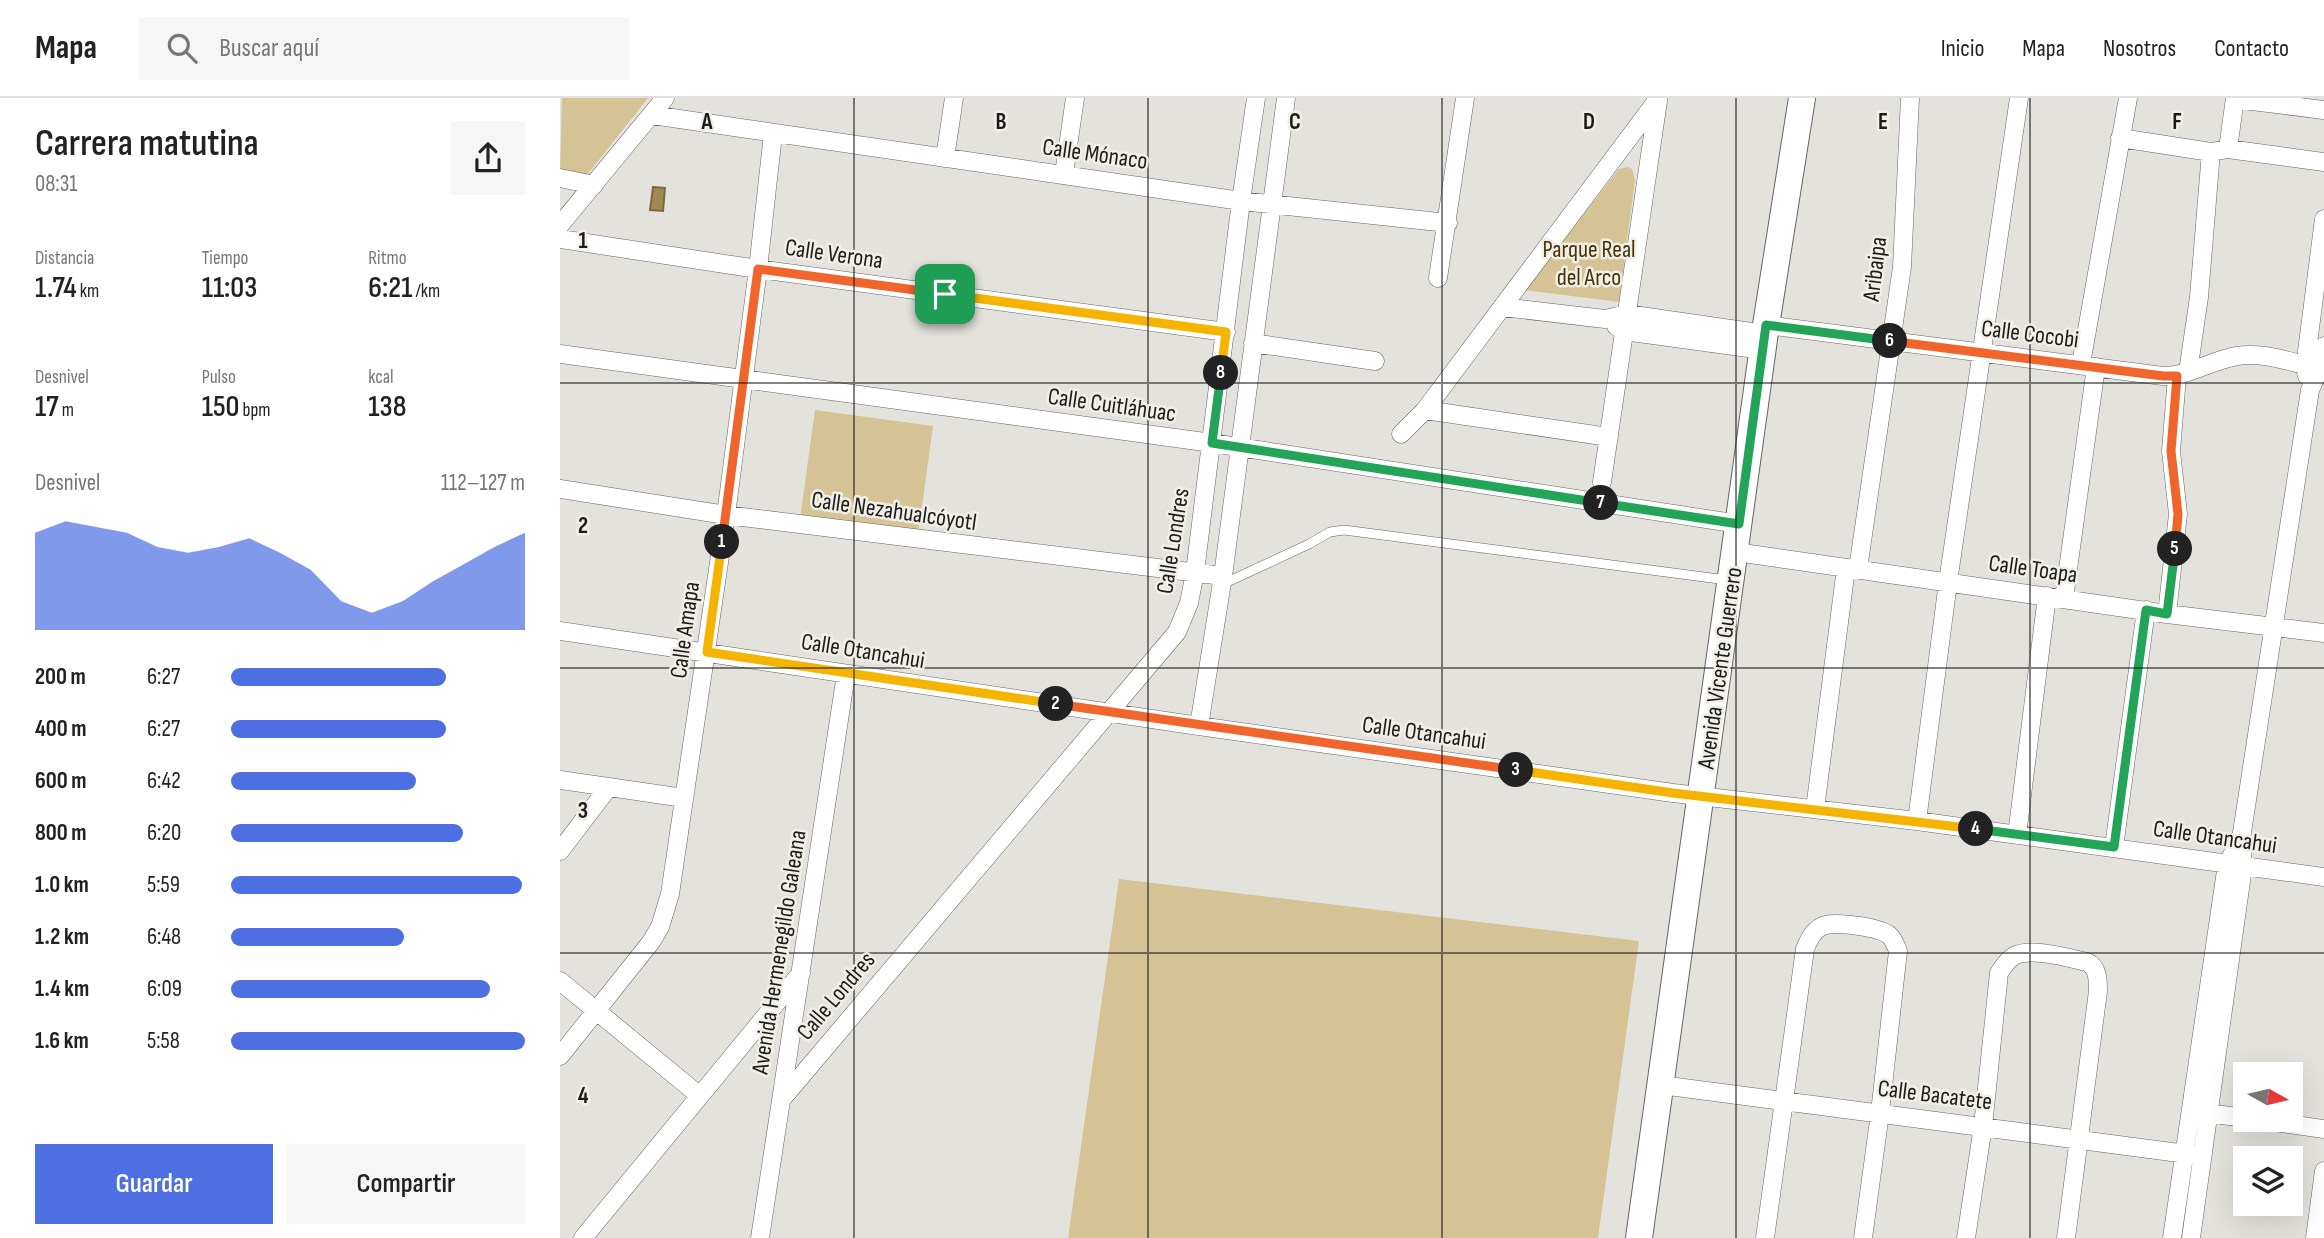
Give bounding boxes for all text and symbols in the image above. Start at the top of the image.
search box [139,17,629,80]
text: Mapa [35,28,97,68]
icon: search [163,29,201,67]
text: Buscar aquí [219,33,319,64]
text: Inicio [1941,34,1984,63]
text: Mapa [2022,34,2065,63]
text: Nosotros [2103,34,2176,63]
text: Contacto [2214,34,2289,63]
text: A [701,108,714,136]
text: B [996,108,1007,136]
text: C [1289,108,1301,136]
text: D [1583,108,1595,136]
text: E [1878,108,1888,136]
text: F [2172,108,2182,136]
text: Carrera matutina [35,121,259,166]
button: share [451,121,525,195]
street label: Calle Mónaco [1040,132,1150,176]
text: 08:31 [35,170,77,198]
text: 1 [578,227,588,255]
street label: Calle Verona [783,233,885,275]
park label: Parque Real del Arco [1542,235,1636,292]
street label: Aribaipa [1857,235,1893,304]
text: Distancia [35,247,94,270]
text: Tiempo [202,247,249,270]
text: Ritmo [368,247,407,270]
pin [915,264,975,324]
text: 1.74 [35,270,77,306]
text: 11:03 [202,270,257,306]
text: 6:21 [368,270,412,306]
icon: arrive [926,275,964,313]
text: km [77,280,99,303]
text: /km [412,280,440,303]
street label: Calle Cocobi [1980,314,2080,354]
pin: 6 [1872,324,1908,358]
text: 6 [1885,329,1894,352]
pin: 8 [1204,356,1238,390]
text: 8 [1216,361,1225,384]
text: Desnivel [35,366,89,389]
text: Pulso [202,366,236,389]
text: kcal [368,366,393,389]
street label: Calle Cuitláhuac [1046,382,1178,428]
text: 17 [35,389,59,425]
text: 150 [202,389,240,425]
text: 138 [368,389,406,425]
text: m [59,399,74,422]
text: bpm [240,399,270,422]
text: Desnivel [35,469,100,497]
text: 112–127 m [441,469,525,497]
street label: Calle Nezahualcóyotl [809,485,979,537]
street label: Calle Londres [1150,486,1196,596]
pin: 7 [1584,486,1618,520]
text: 7 [1596,491,1605,514]
text: 2 [578,512,588,540]
pin: 1 [704,524,740,560]
text: 1 [718,530,725,553]
pin: 5 [2158,532,2192,566]
text: 5 [2170,537,2179,560]
street label: Calle Toapa [1987,548,2079,590]
street label: Avenida Vicente Guerrero [1691,565,1748,772]
street label: Calle Amapa [664,580,706,680]
street label: Calle Otancahui [799,627,927,675]
text: 200 m [35,663,86,691]
text: 6:27 [147,663,180,691]
pin: 2 [1038,686,1074,722]
text: 2 [1051,692,1060,715]
street label: Calle Otancahui [1360,710,1488,756]
text: 400 m [35,715,86,743]
text: 6:27 [147,715,180,743]
pin: 3 [1499,752,1534,788]
text: 3 [1511,758,1520,781]
text: 600 m [35,767,87,795]
text: 6:42 [147,767,181,795]
text: 3 [578,797,588,825]
pin: 4 [1958,812,1994,846]
street label: Calle Otancahui [2151,814,2279,860]
text: 4 [1971,817,1980,840]
text: 800 m [35,819,87,847]
text: 6:20 [147,819,181,847]
street label: Avenida Hermenegildo Galeana [745,828,813,1077]
text: 1.0 km [35,871,89,899]
text: 5:59 [147,871,180,899]
text: 1.2 km [35,923,89,951]
text: 6:48 [147,923,181,951]
street label: Calle Londres [791,946,881,1046]
text: 1.4 km [35,975,89,1003]
text: 6:09 [147,975,182,1003]
text: 1.6 km [35,1027,89,1055]
text: 5:58 [147,1027,180,1055]
north arrow [2233,1062,2303,1132]
map controls [2233,1062,2303,1216]
street label: Calle Bacatete [1876,1074,1994,1116]
text: 4 [578,1082,589,1110]
button: Guardar [35,1144,273,1224]
button: Compartir [287,1144,525,1224]
button: layers [2233,1146,2303,1216]

